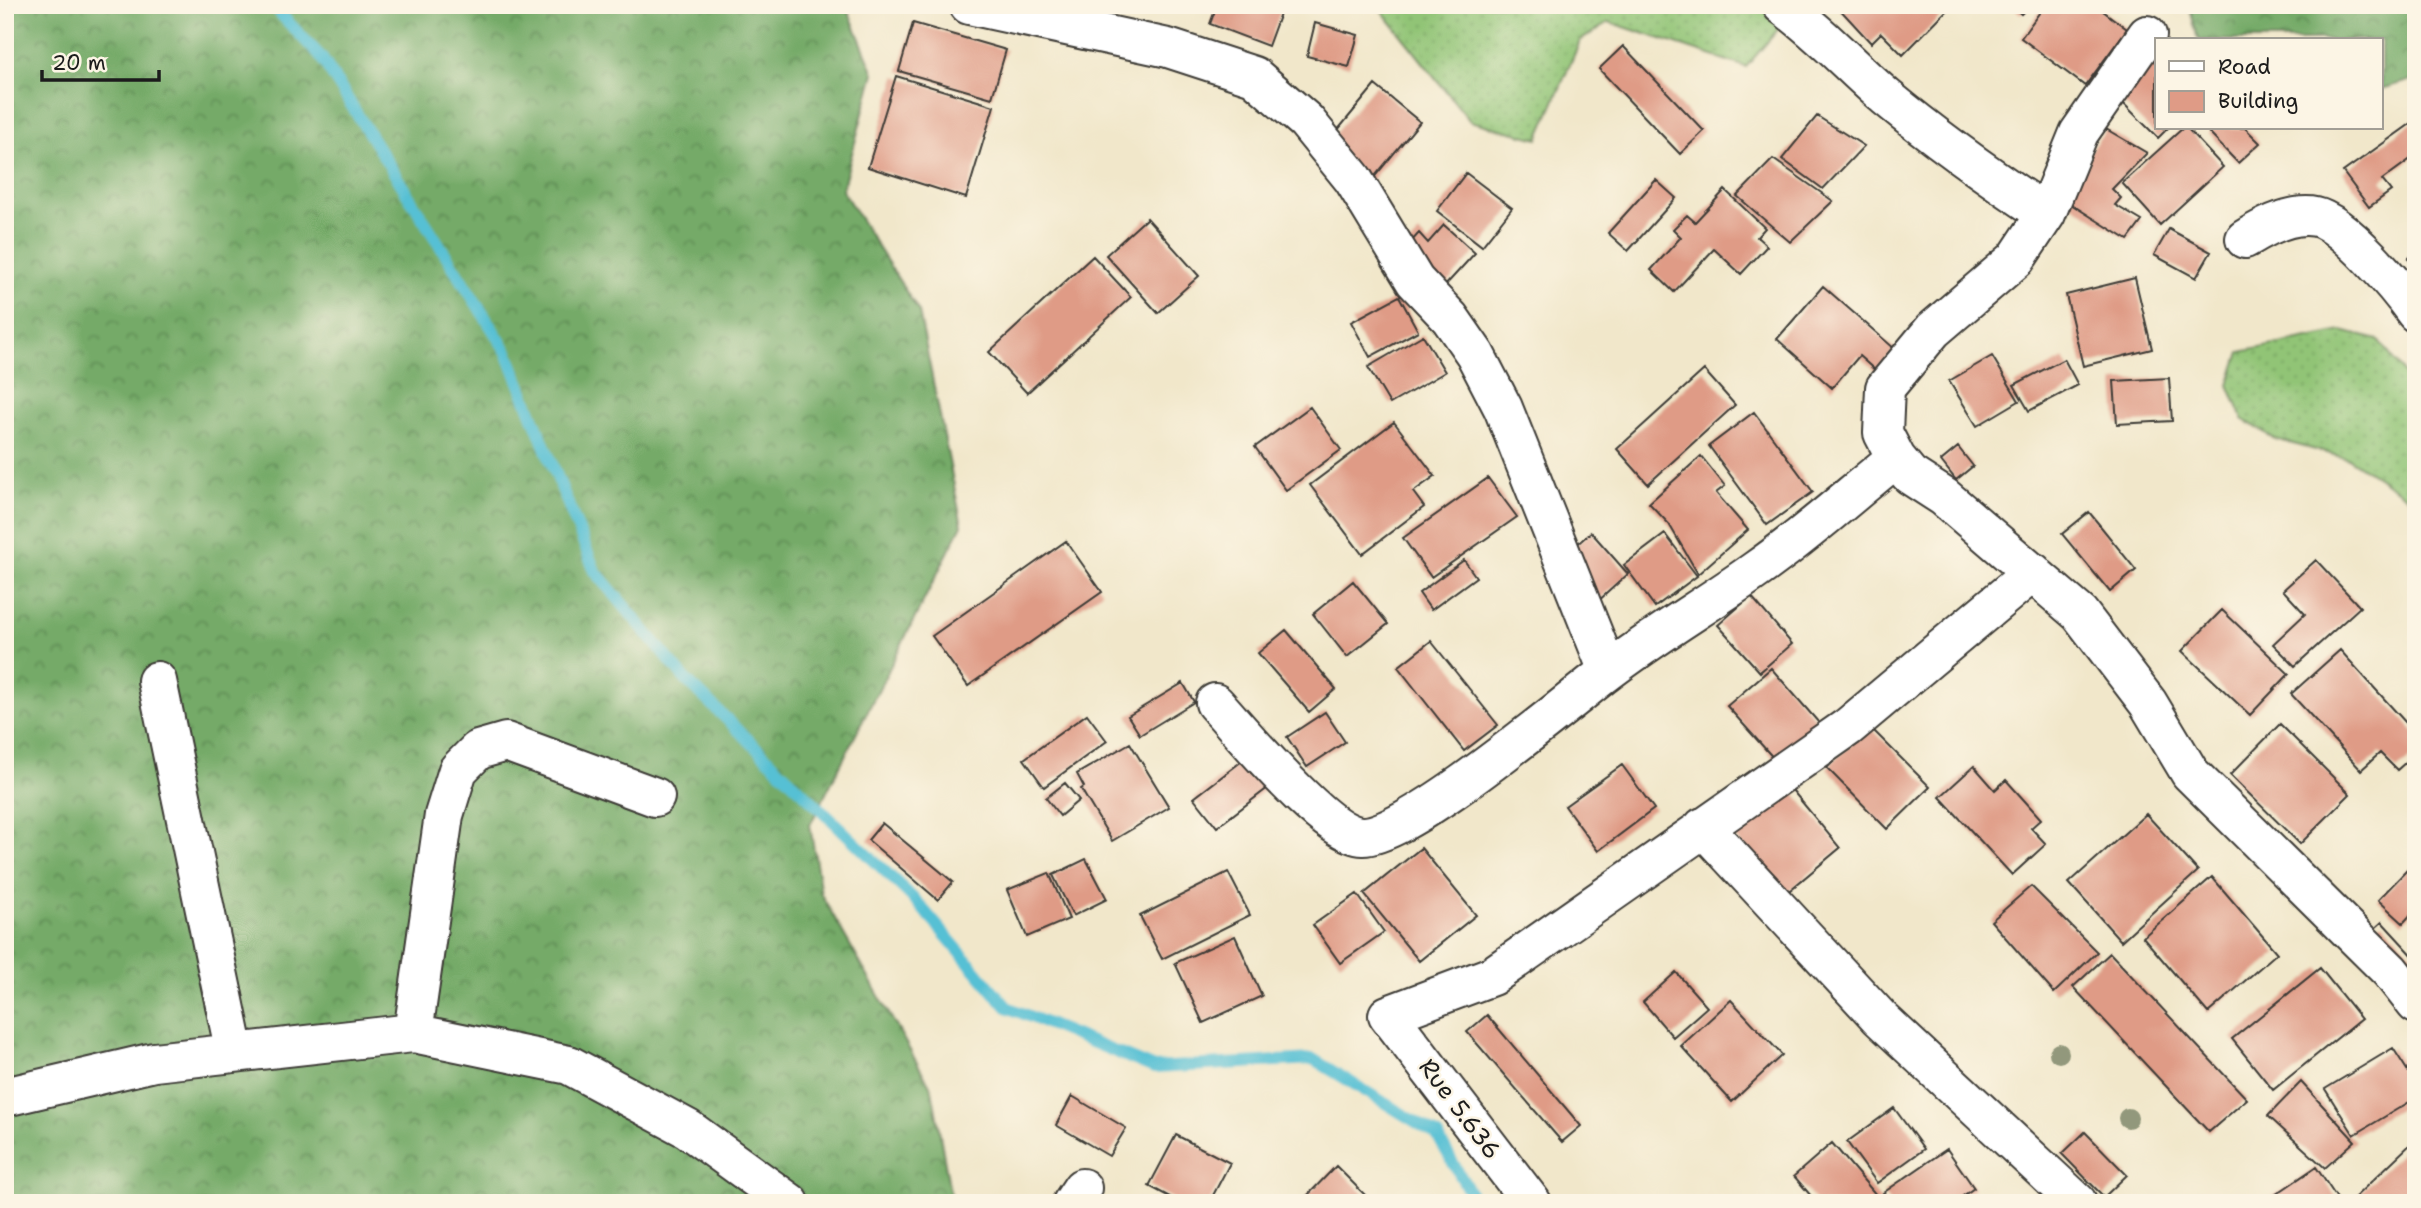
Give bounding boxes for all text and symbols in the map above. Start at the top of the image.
scale bar [42,38,159,82]
legend [2155,38,2382,130]
text: 20 m [52,49,106,77]
text: Road [2218,53,2271,81]
text: Building [2218,87,2298,115]
street label: Rue 5.636 [1412,1052,1508,1166]

